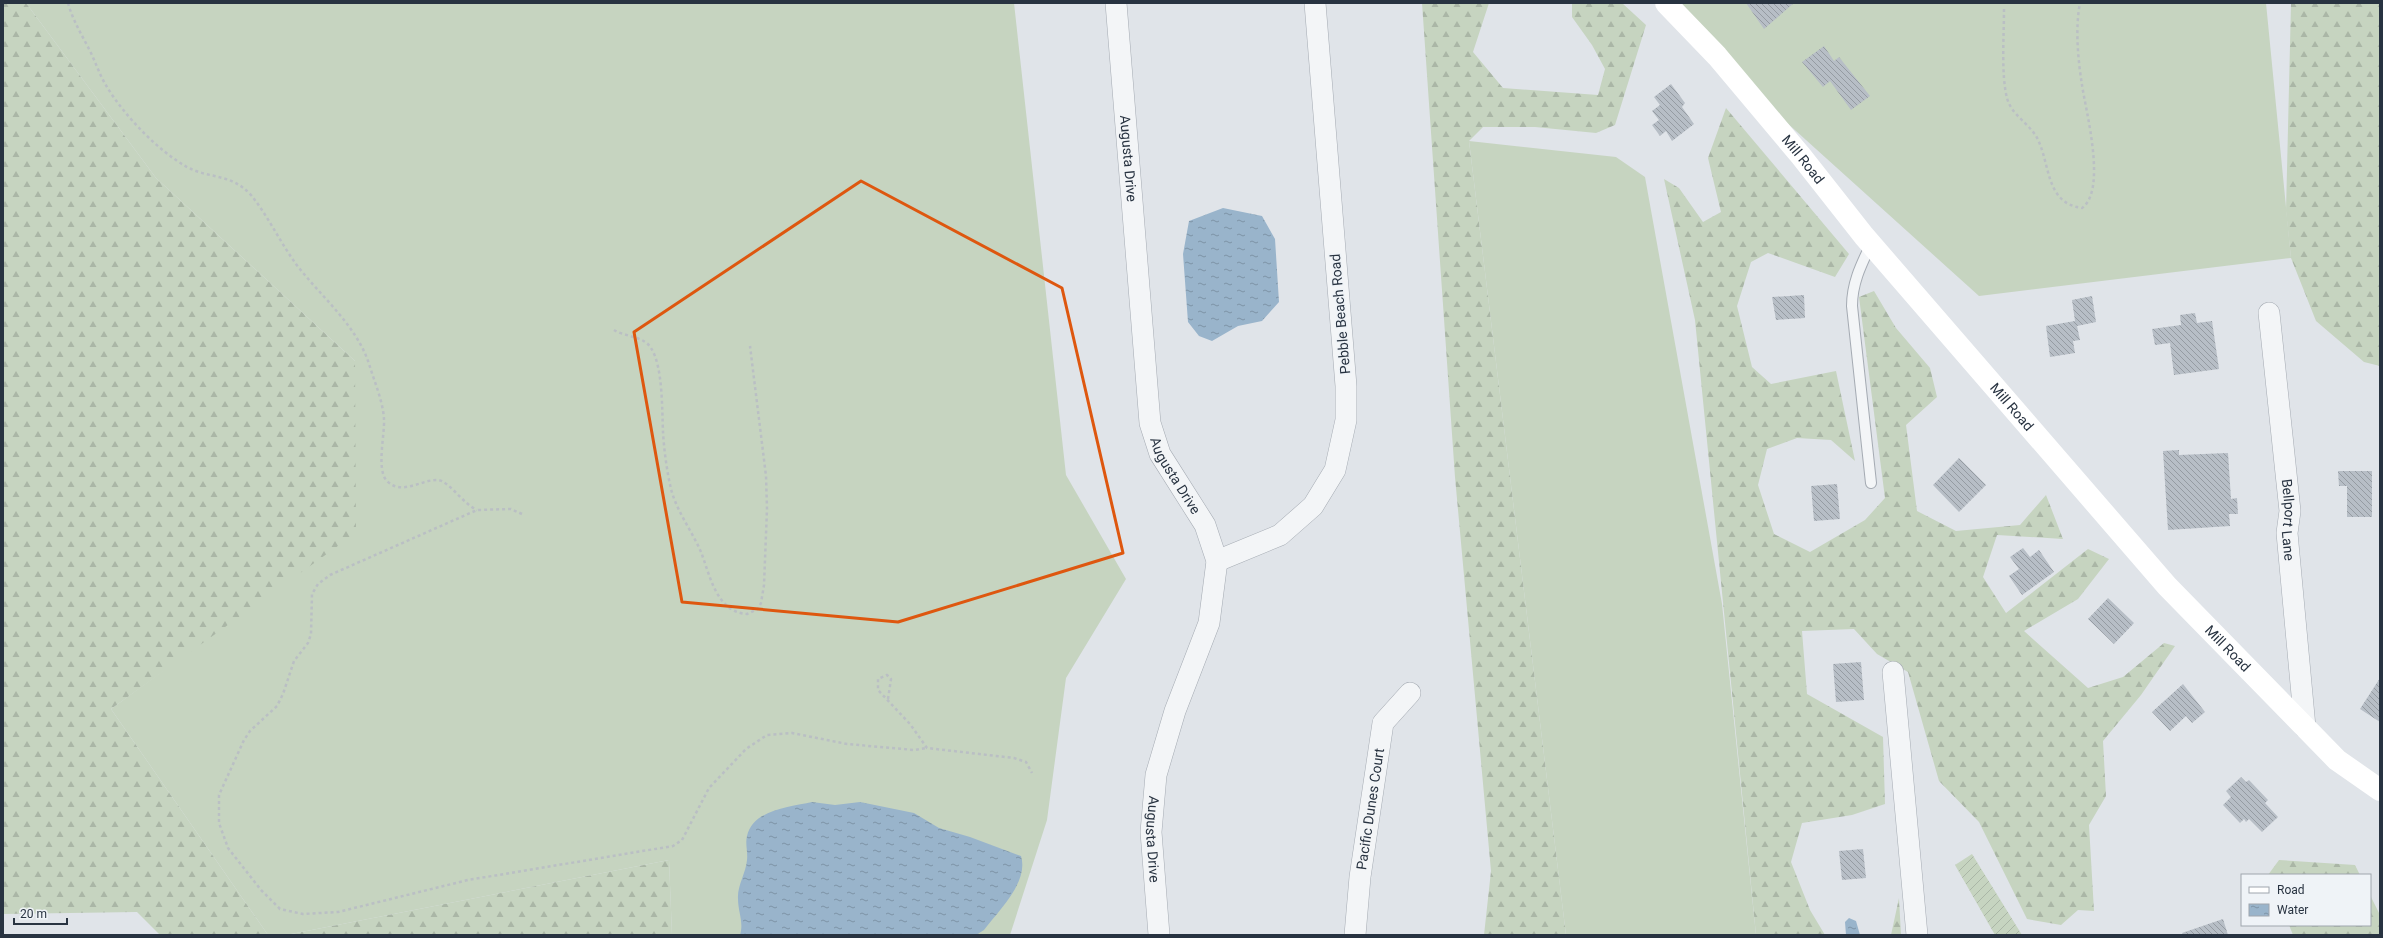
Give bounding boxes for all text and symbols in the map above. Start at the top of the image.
street label: Augusta Drive [1117,115,1140,202]
street label: Mill Road [1779,132,1828,187]
street label: Pebble Beach Road [1327,253,1353,375]
street label: Mill Road [1987,380,2037,434]
street label: Augusta Drive [1147,435,1204,517]
street label: Bellport Lane [2279,478,2298,561]
street label: Mill Road [2202,622,2254,675]
street label: Pacific Dunes Court [1353,747,1387,871]
street label: Augusta Drive [1143,795,1163,883]
legend [2241,874,2371,926]
text: Road [2277,883,2305,897]
scale bar [14,900,67,926]
text: Water [2277,903,2308,917]
text: 20 m [20,907,47,921]

